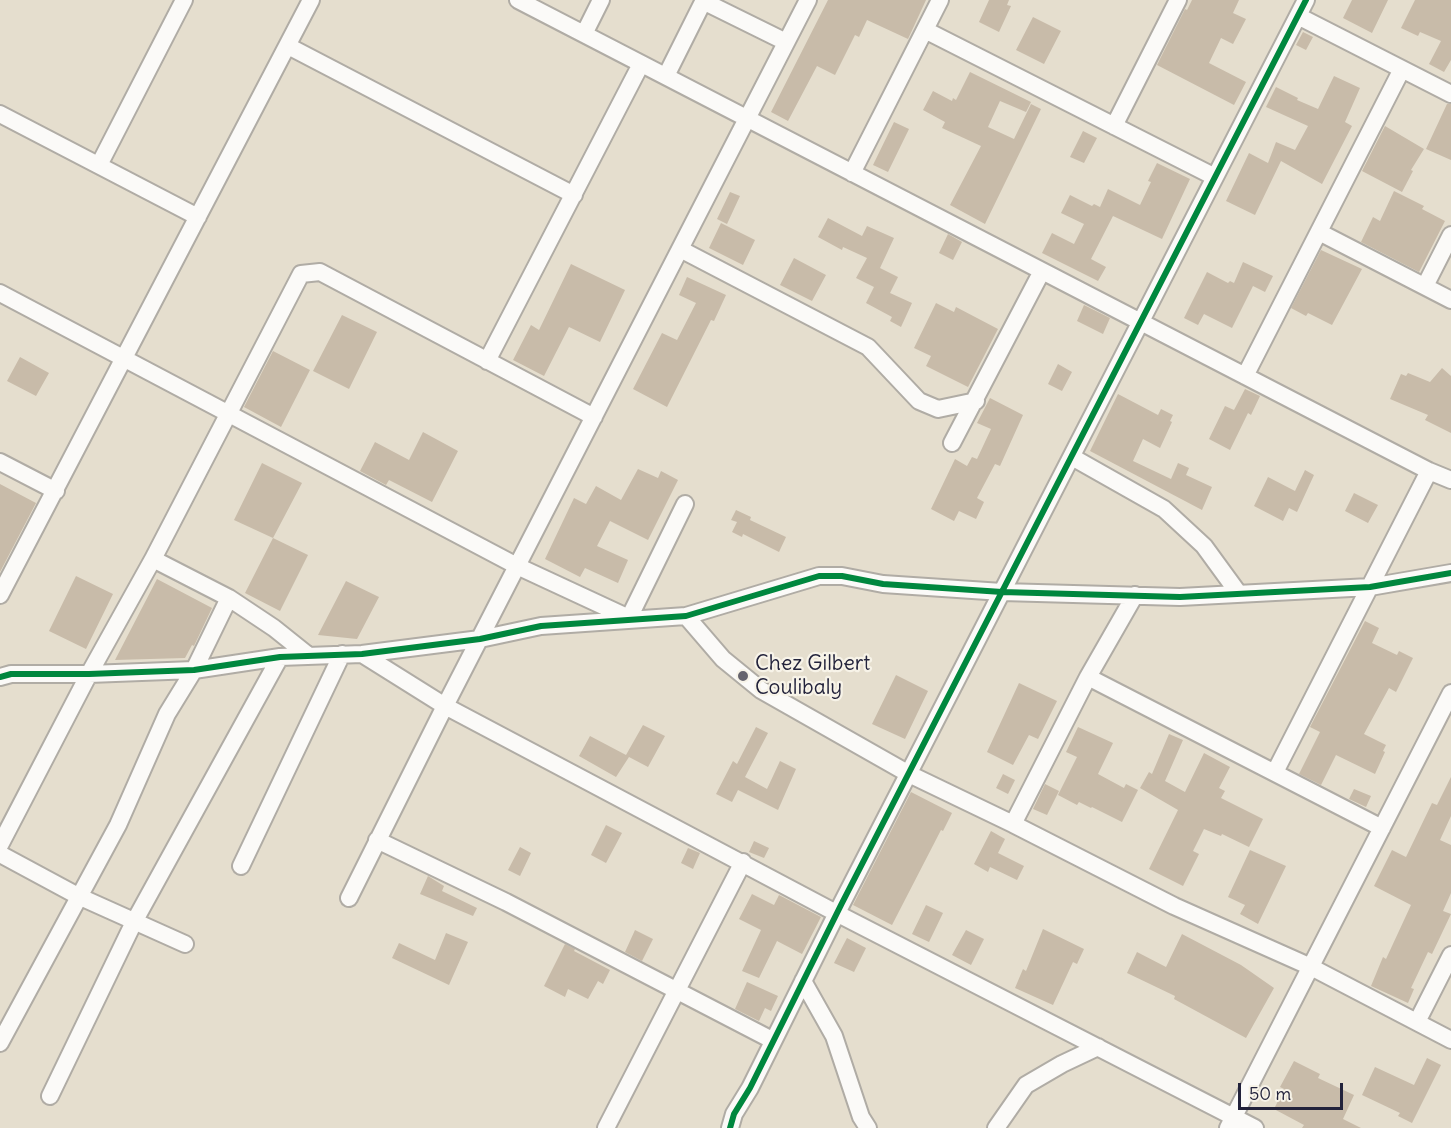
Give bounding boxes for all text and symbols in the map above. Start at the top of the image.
place label: Chez Gilbert Coulibaly [755,651,870,701]
marker: Chez Gilbert Coulibaly [736,669,750,683]
scale bar [1241,1071,1346,1109]
text: 50 m [1249,1082,1291,1105]

